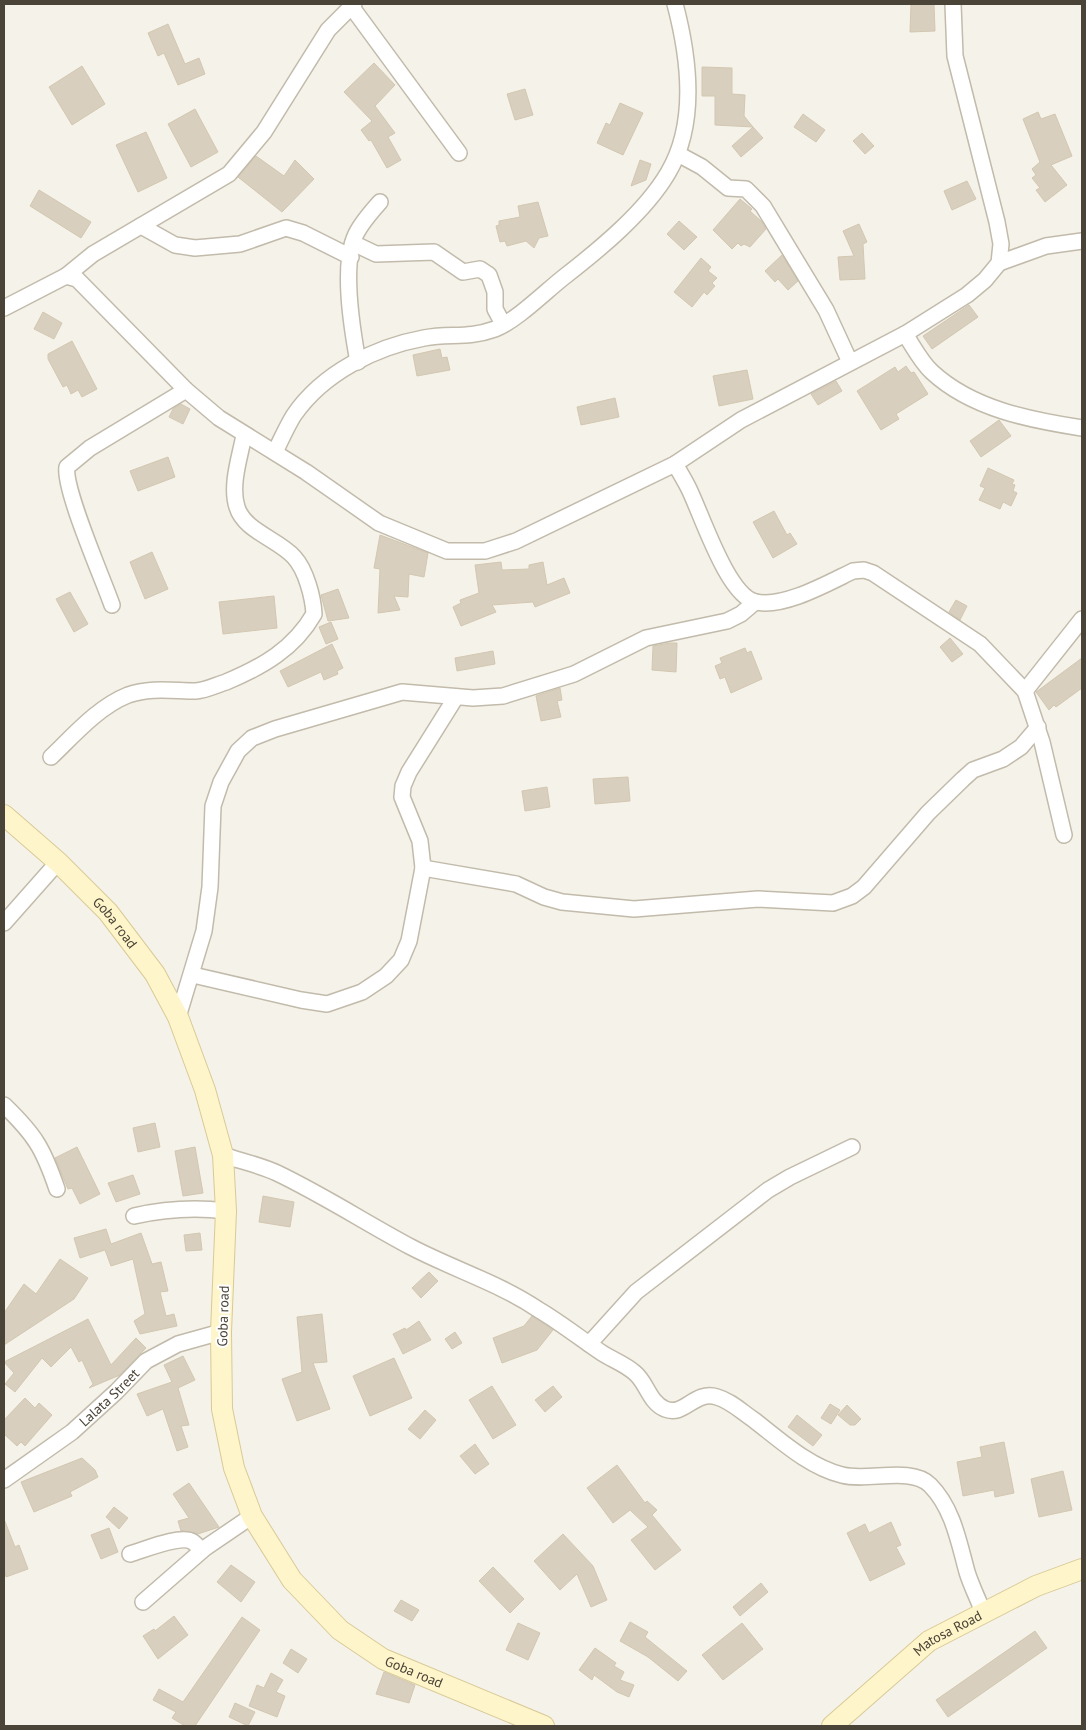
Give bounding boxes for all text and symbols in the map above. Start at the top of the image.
street label: Goba road [89,893,141,952]
street label: Goba road [213,1285,233,1347]
street label: Lalata Street [75,1364,143,1430]
street label: Matosa Road [909,1606,985,1660]
street label: Goba road [382,1652,446,1692]

